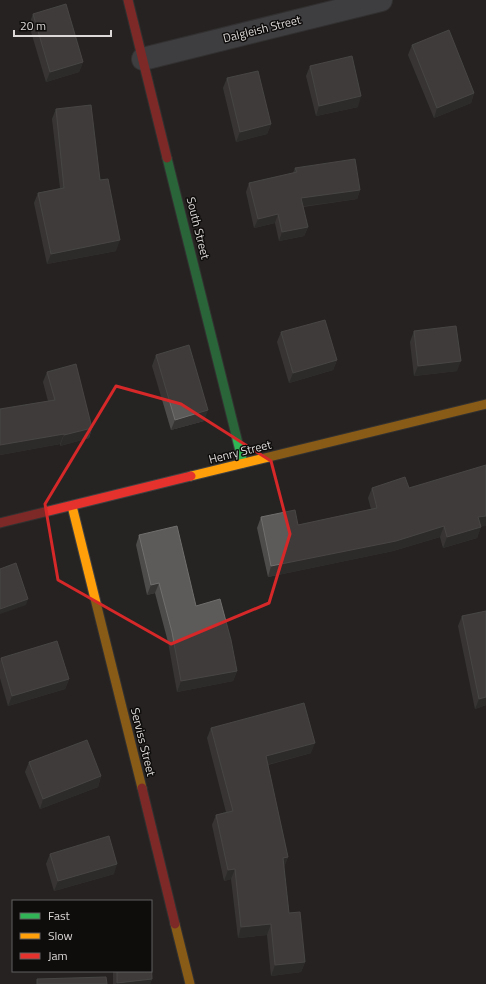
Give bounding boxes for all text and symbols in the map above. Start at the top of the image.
street label: Dalgleish Street [221,9,304,47]
scale bar [14,12,111,38]
text: 20 m [20,16,46,35]
street label: South Street [182,195,216,262]
street label: Henry Street [206,434,274,468]
street label: Serviss Street [126,706,161,779]
legend [12,900,152,972]
text: Fast [48,906,71,925]
text: Slow [48,926,73,945]
text: Jam [48,946,68,965]

